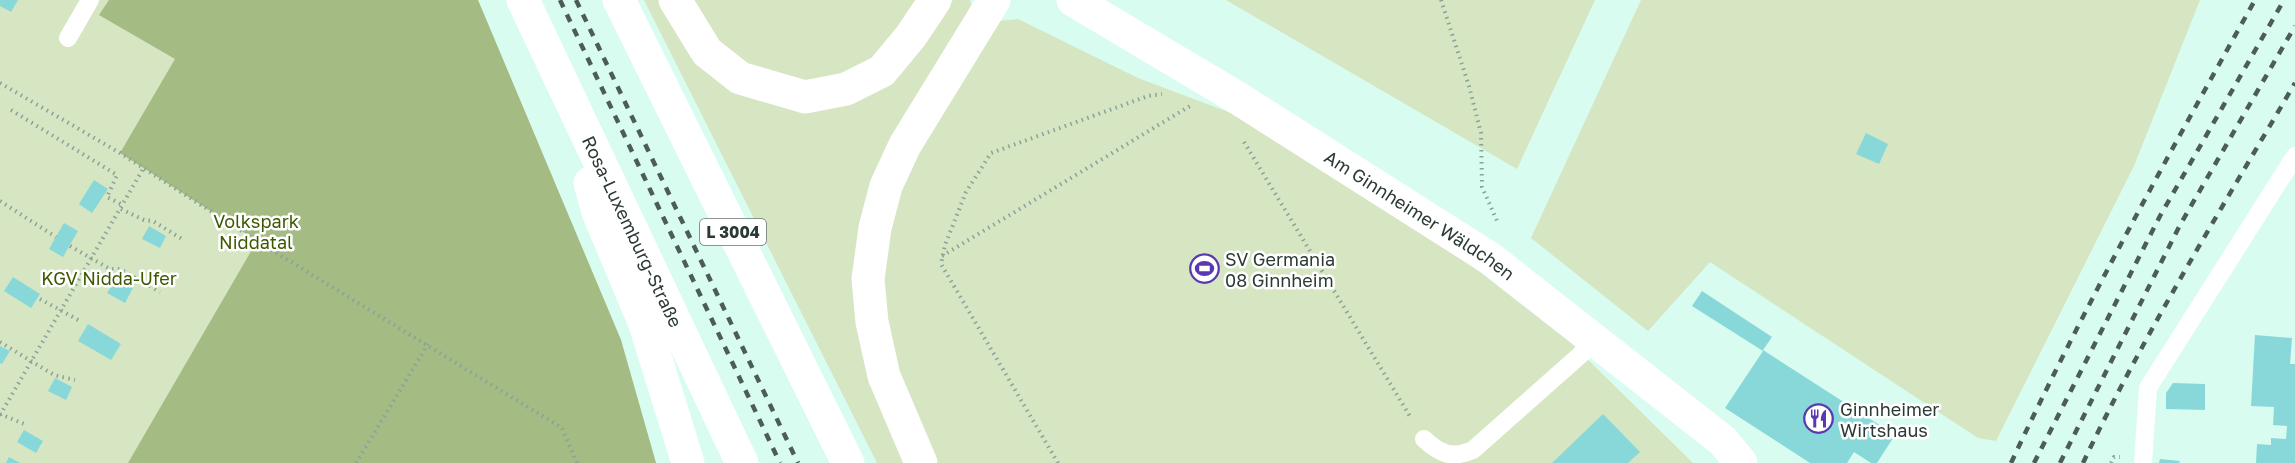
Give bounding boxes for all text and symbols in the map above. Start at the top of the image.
street label: Rosa-Luxemburg-Straße [578,132,687,331]
street label: Am Ginnheimer Wäldchen [1321,145,1519,284]
park label: Volkspark Niddatal [213,210,299,253]
road number: L 3004 [700,219,766,245]
place label: SV Germania 08 Ginnheim [1225,248,1335,291]
sports icon: SV Germania 08 Ginnheim [1188,253,1220,285]
park label: KGV Nidda-Ufer [41,267,177,289]
place label: Ginnheimer Wirtshaus [1840,398,1939,441]
restaurant icon: Ginnheimer Wirtshaus [1803,403,1835,435]

